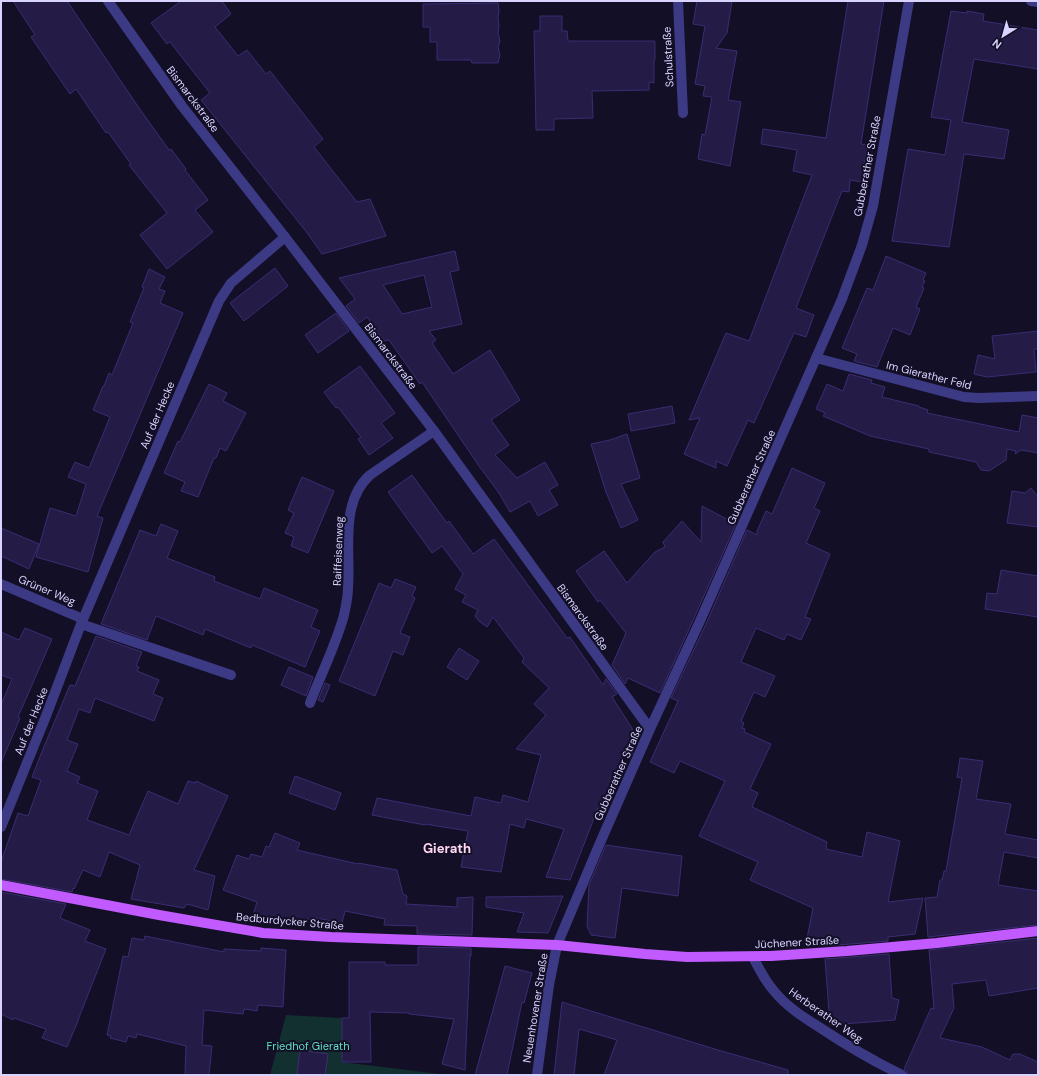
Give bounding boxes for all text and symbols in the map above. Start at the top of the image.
north arrow [983,16,1023,56]
street label: Schulstraße [659,26,677,88]
text: N [990,36,1004,52]
street label: Bismarckstraße [164,63,222,135]
street label: Gubberather Straße [850,114,884,218]
street label: Bismarckstraße [362,320,420,392]
street label: Im Gierather Feld [885,358,973,392]
street label: Auf der Hecke [137,379,177,451]
street label: Gubberather Straße [724,427,778,527]
street label: Raiffeisenweg [330,516,346,586]
street label: Grüner Weg [16,572,78,608]
street label: Bismarckstraße [554,581,612,653]
street label: Auf der Hecke [11,685,51,757]
street label: Gubberather Straße [591,723,645,823]
district label: Gierath [423,840,471,857]
street label: Bedburdycker Straße [236,909,344,933]
street label: Jüchener Straße [755,933,839,951]
street label: Neuenhovener Straße [519,952,551,1064]
street label: Herberather Weg [786,984,866,1046]
park label: Friedhof Gierath [266,1039,350,1053]

